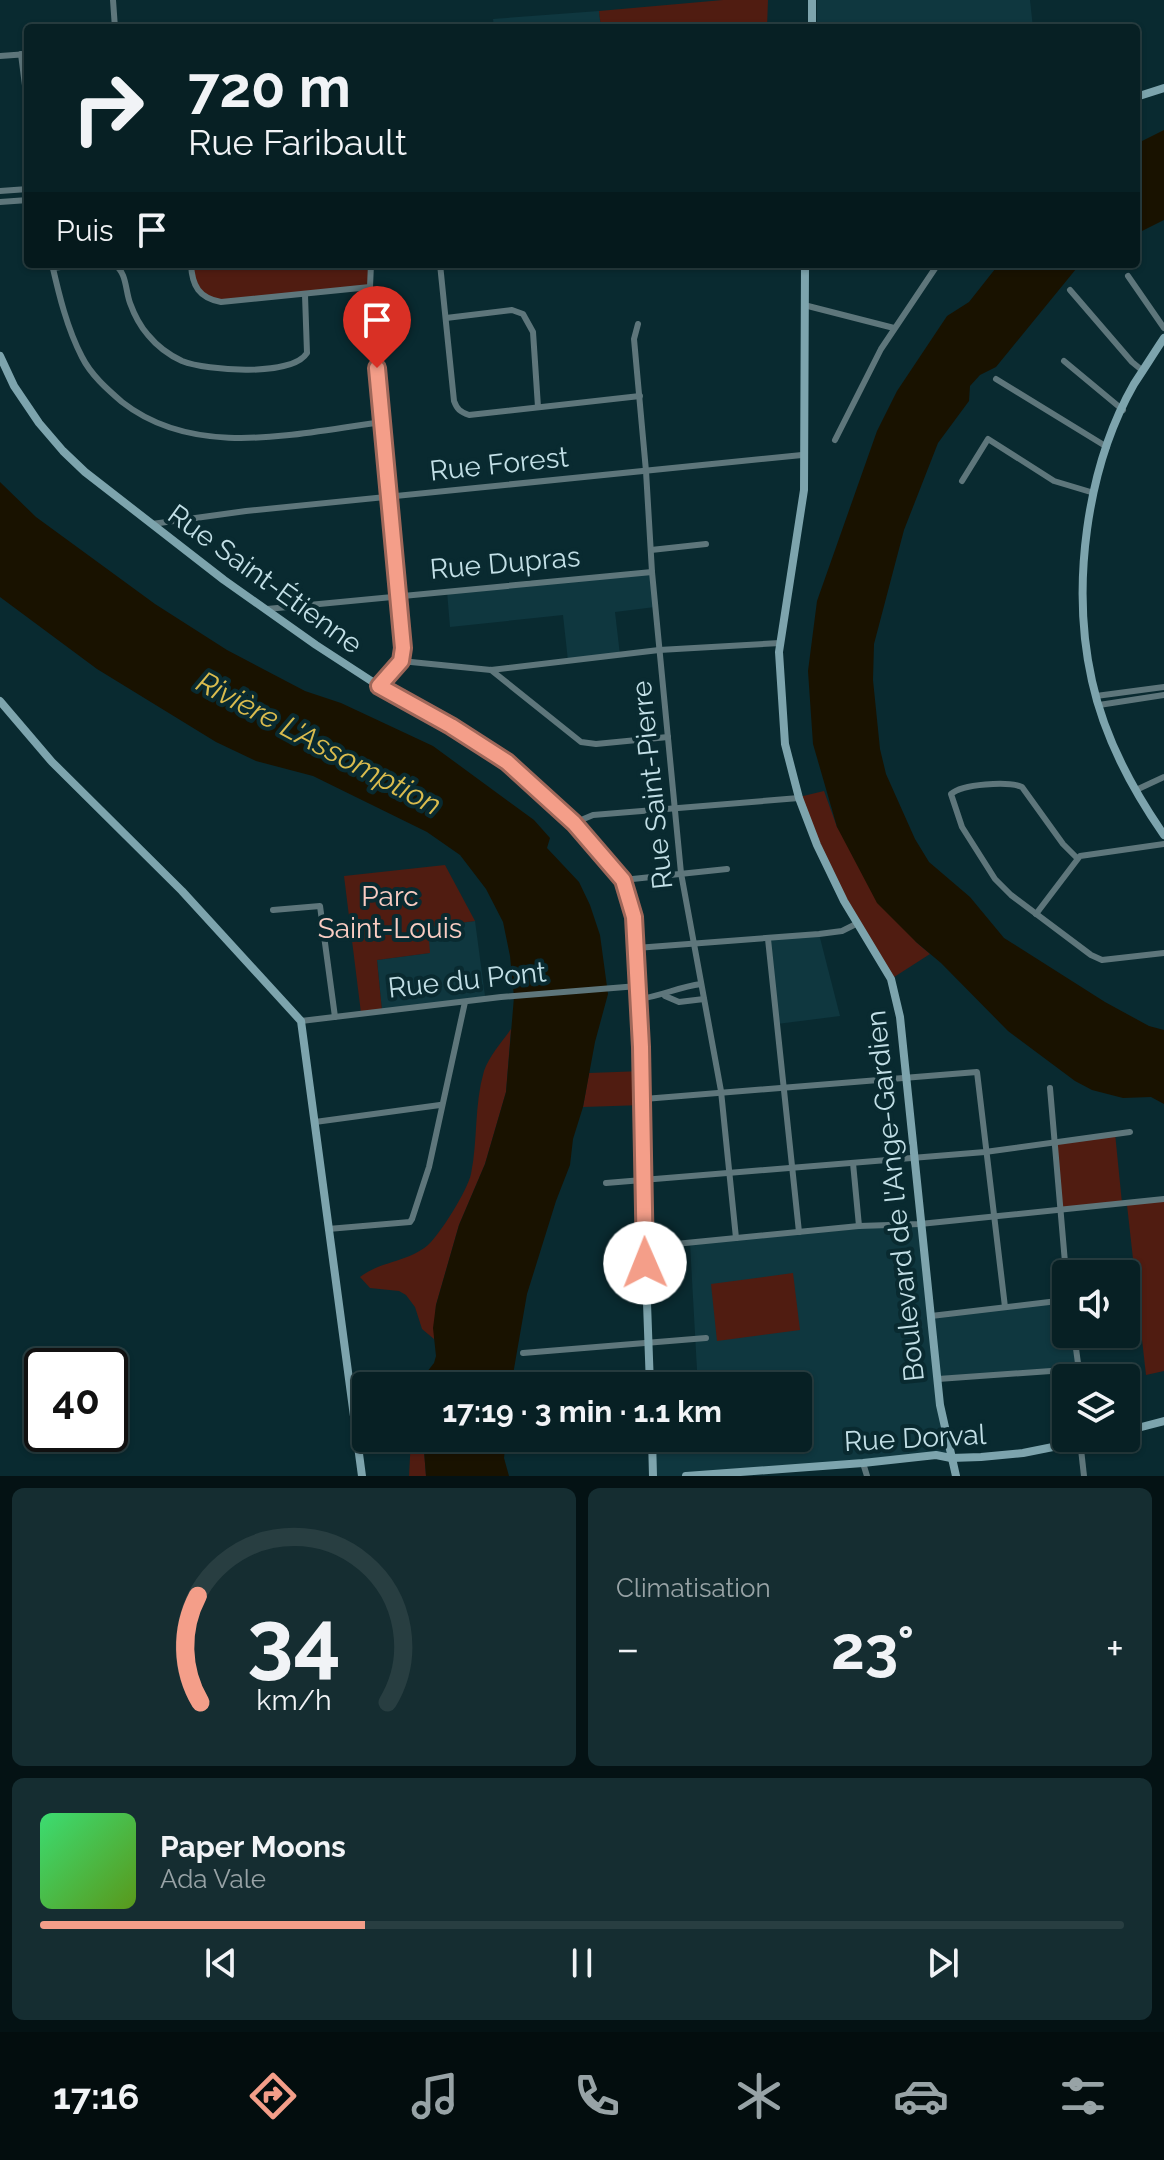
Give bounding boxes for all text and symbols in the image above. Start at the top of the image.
text: 720 m [188,54,351,120]
icon: right [56,56,160,160]
text: Rue Faribault [188,121,407,163]
icon: arrive [130,208,174,252]
text: Puis [56,213,114,248]
pin [343,286,411,368]
icon: arrive [355,298,399,342]
street label: Rue Forest [428,440,571,488]
street label: Rue Saint-Étienne [162,498,368,660]
street label: Rue Dupras [428,540,582,586]
water label: Rivière L'Assomption [191,664,447,822]
street label: Rue Saint-Pierre [625,679,679,891]
park label: Parc Saint-Louis [318,880,462,945]
street label: Rue du Pont [386,955,548,1005]
street label: Boulevard de l'Ange-Gardien [859,1009,931,1383]
position arrow [603,1221,687,1305]
map controls [1052,1260,1140,1452]
button: sound [1052,1260,1140,1348]
speed limit sign: 40 [24,1348,128,1452]
button: layers [1052,1364,1140,1452]
text: 17:19 · 3 min · 1.1 km [442,1394,722,1429]
street label: Rue Dorval [843,1418,987,1458]
text: Climatisation [616,1573,771,1603]
text: 34 [247,1591,341,1688]
text: 23° [831,1613,914,1683]
text: − [616,1623,640,1674]
text: + [1106,1623,1124,1674]
text: km/h [256,1683,332,1717]
text: Paper Moons [160,1829,346,1864]
text: Ada Vale [160,1864,266,1894]
icon: previous [199,1941,243,1985]
icon: pause [560,1941,604,1985]
icon: next [921,1941,965,1985]
icon: directions [245,2068,301,2124]
icon: music [407,2068,463,2124]
icon: phone [569,2068,625,2124]
icon: climate [731,2068,787,2124]
icon: car [893,2068,949,2124]
icon: filters [1055,2068,1111,2124]
text: 17:16 [53,2075,139,2117]

